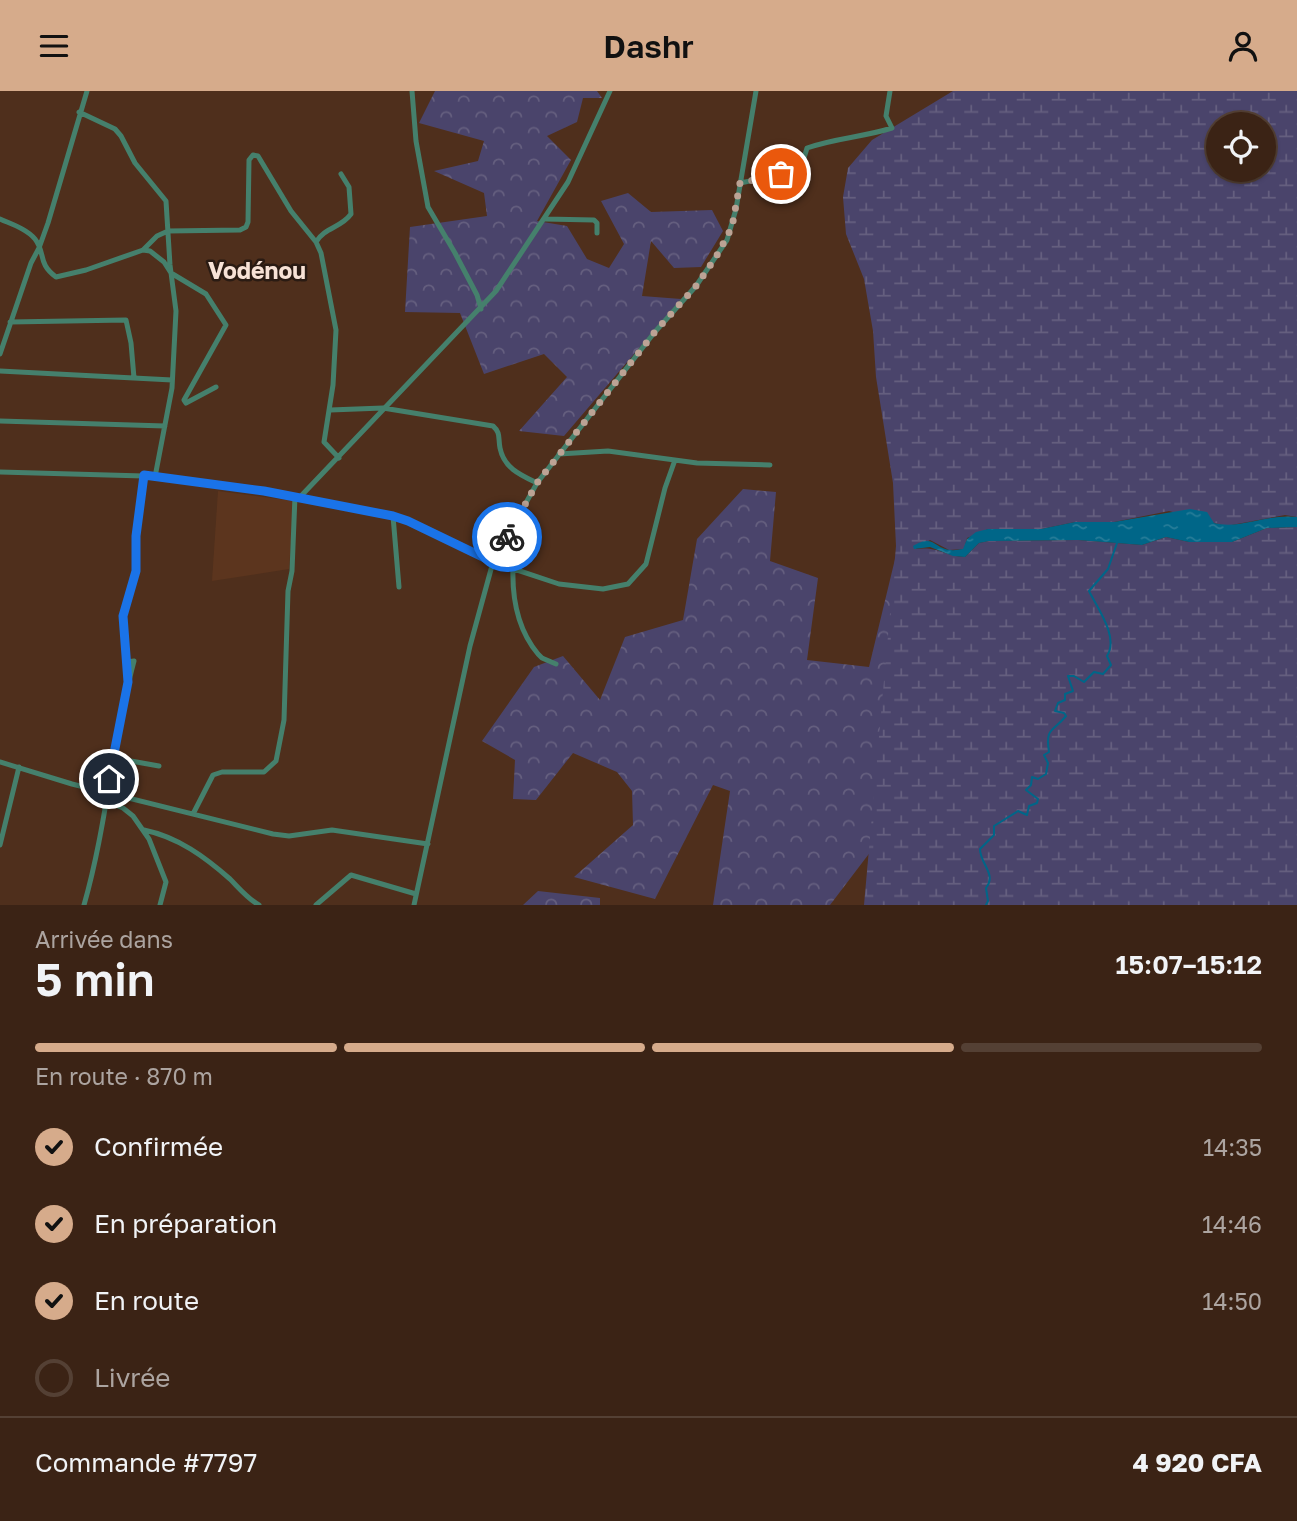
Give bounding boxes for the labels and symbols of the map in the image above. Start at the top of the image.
pin [751,144,811,204]
district label: Vodénou [208,256,306,284]
courier [472,502,542,572]
pin [79,749,139,809]

